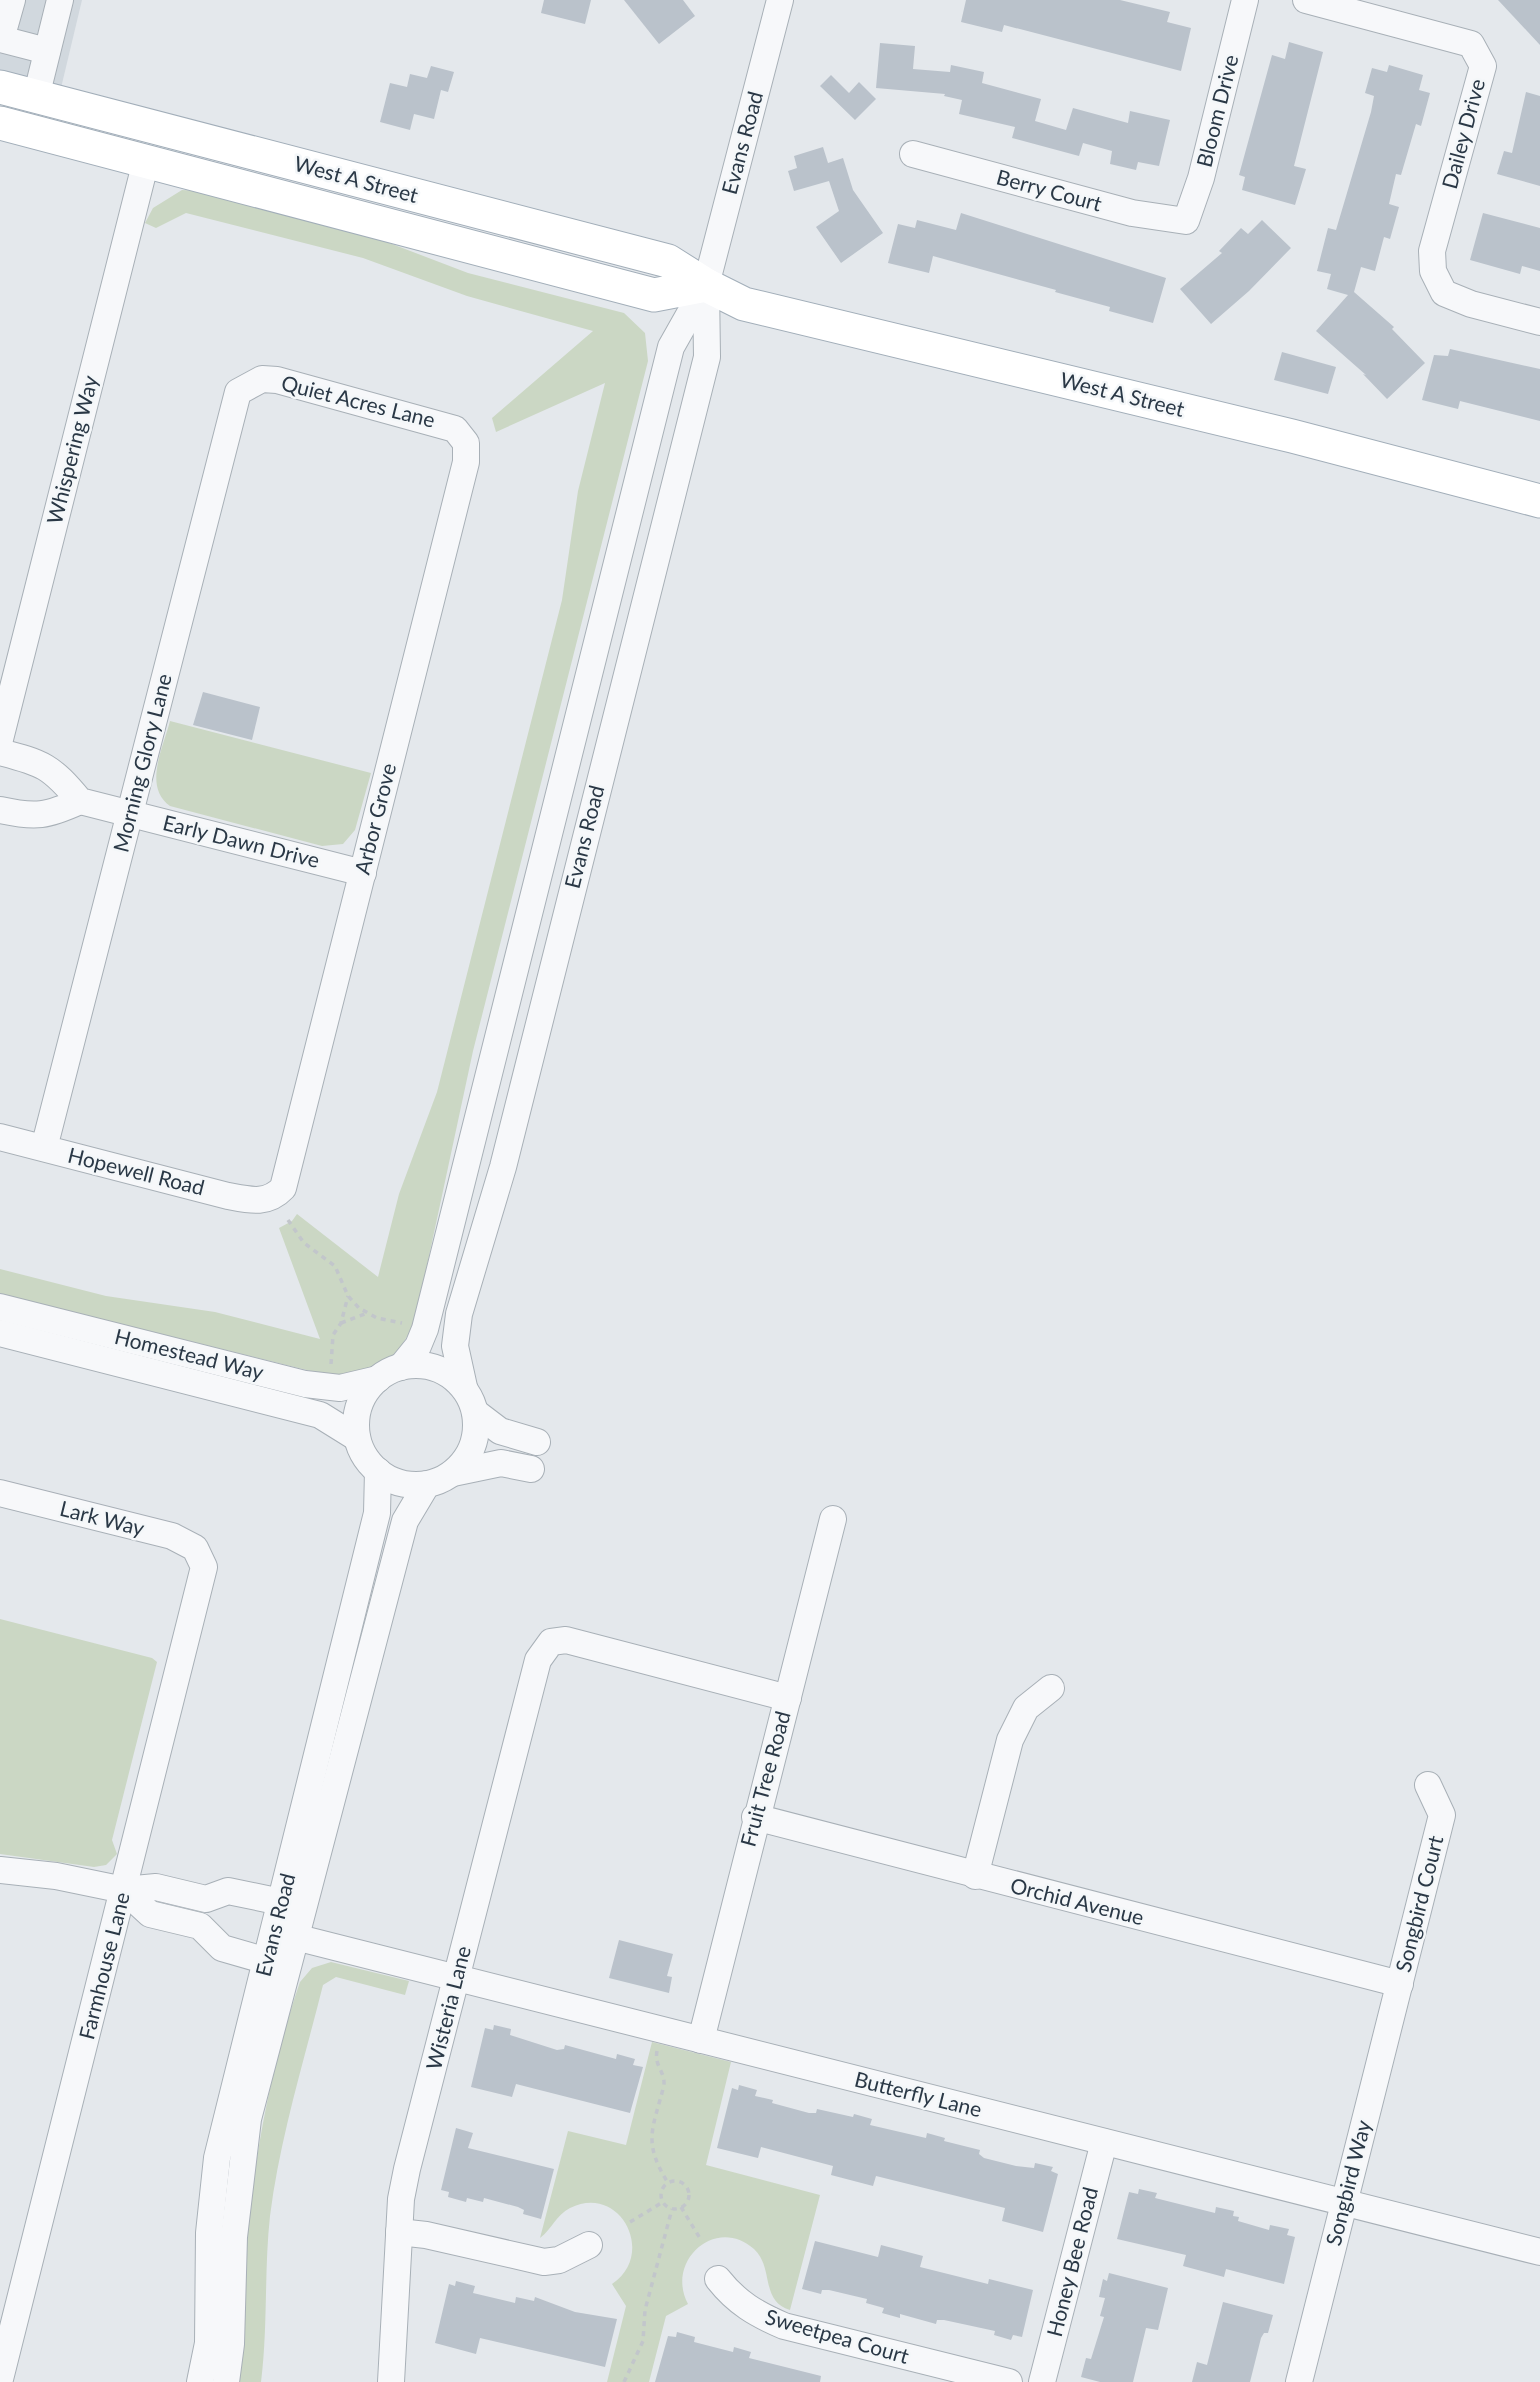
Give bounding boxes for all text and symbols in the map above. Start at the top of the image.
street label: Bloom Drive [1191,52,1243,169]
street label: Dailey Drive [1436,76,1489,191]
street label: Evans Road [716,88,767,197]
street label: West A Street [292,150,421,207]
street label: Berry Court [994,163,1105,216]
street label: West A Street [1058,366,1188,421]
street label: Quiet Acres Lane [279,369,438,432]
street label: Whispering Way [41,373,102,527]
street label: Morning Glory Lane [107,671,176,854]
street label: Arbor Grove [349,760,400,877]
street label: Evans Road [559,782,608,891]
street label: Early Dawn Drive [160,809,322,872]
street label: Hopewell Road [66,1142,207,1200]
street label: Homestead Way [112,1323,267,1384]
street label: Lark Way [58,1495,147,1540]
street label: Fruit Tree Road [734,1708,795,1849]
street label: Songbird Court [1390,1832,1448,1974]
street label: Evans Road [250,1870,299,1979]
street label: Orchid Avenue [1008,1872,1147,1929]
street label: Farmhouse Lane [73,1890,134,2042]
street label: Wisteria Lane [420,1943,475,2072]
street label: Butterfly Lane [852,2066,985,2121]
street label: Songbird Way [1320,2117,1375,2248]
street label: Honey Bee Road [1041,2184,1102,2339]
street label: Sweetpea Court [763,2303,913,2368]

